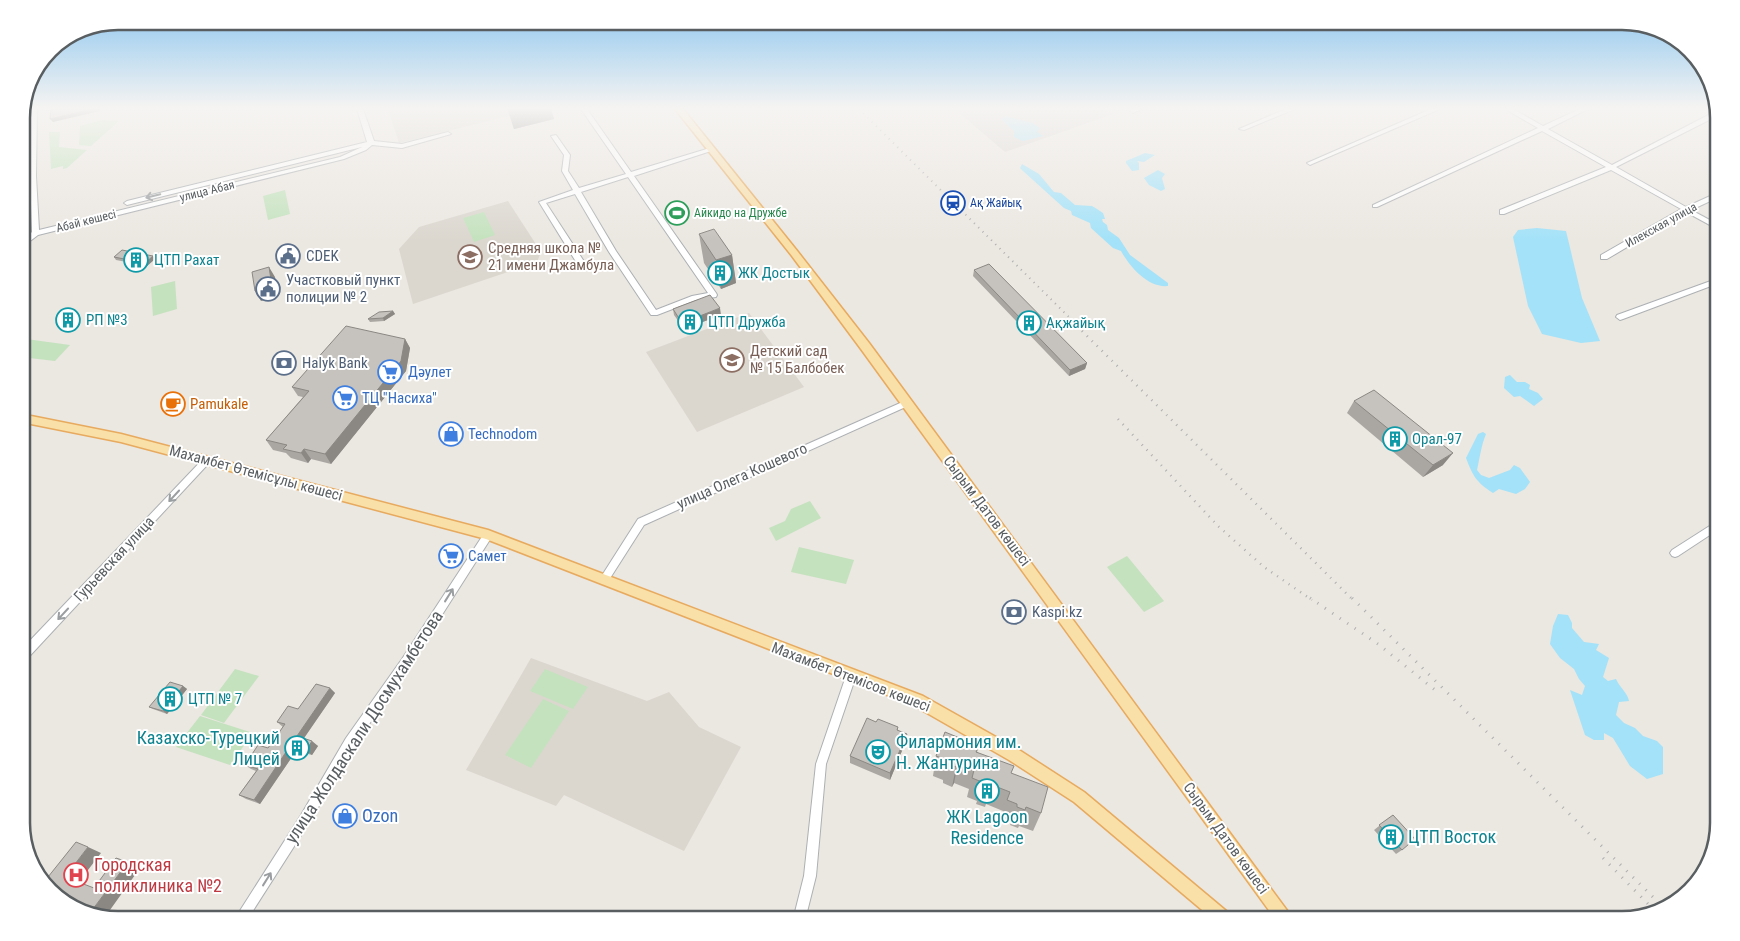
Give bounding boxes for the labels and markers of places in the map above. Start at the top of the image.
station icon: Ақ Жайық [940,190,966,216]
place label: Ақ Жайық [970,196,1022,210]
sports icon: Айкидо на Дружбе [664,200,690,226]
place label: Айкидо на Дружбе [694,206,787,220]
place label: Средняя школа № 21 имени Джамбула [488,239,614,274]
public building icon: CDEK [275,243,301,269]
school or university icon: Средняя школа № 21 имени Джамбула [457,244,483,270]
building icon: ЦТП Рахат [123,247,149,273]
place label: CDEK [306,247,340,265]
place label: ЦТП Рахат [154,251,219,269]
building icon: ЖК Достык [707,260,733,286]
place label: ЖК Достык [738,264,810,282]
place label: Участковый пункт полиции № 2 [286,271,400,306]
public building icon: Участковый пункт полиции № 2 [255,276,281,302]
building icon: РП №3 [55,307,81,333]
building icon: ЦТП Дружба [677,309,703,335]
building icon: Ақжайық [1016,310,1042,336]
place label: РП №3 [86,311,128,329]
place label: ЦТП Дружба [708,313,786,331]
place label: Ақжайық [1046,314,1105,332]
place label: Детский сад № 15 Балбобек [750,342,844,377]
school or university icon: Детский сад № 15 Балбобек [719,347,745,373]
bank icon: Halyk Bank [271,350,297,376]
place label: Halyk Bank [302,354,368,372]
supermarket icon: Дәулет [377,359,403,385]
place label: Дәулет [408,363,452,381]
supermarket icon: ТЦ "Насиха" [332,385,358,411]
place label: ТЦ "Насиха" [362,389,437,407]
cafe icon: Pamukale [160,391,186,417]
place label: Pamukale [190,395,248,413]
shop icon: Technodom [438,421,464,447]
place label: Technodom [468,425,537,443]
building icon: Орал-97 [1382,426,1408,452]
place label: Орал-97 [1412,430,1462,448]
supermarket icon: Самет [438,543,464,569]
place label: Самет [468,547,507,565]
bank icon: Kaspi.kz [1001,599,1027,625]
place label: Kaspi.kz [1032,603,1082,621]
building icon: ЦТП № 7 [157,686,183,712]
place label: ЦТП № 7 [188,690,242,708]
place label: Казахско-Турецкий Лицей [137,727,280,769]
place label: Филармония им. Н. Жантурина [896,731,1021,773]
building icon: Казахско-Турецкий Лицей [284,735,310,761]
theatre icon: Филармония им. Н. Жантурина [865,739,891,765]
building icon: ЖК Lagoon Residence [974,778,1000,804]
shop icon: Ozon [332,803,358,829]
place label: Ozon [362,805,398,826]
place label: ЖК Lagoon Residence [946,806,1028,848]
building icon: ЦТП Восток [1378,824,1404,850]
place label: ЦТП Восток [1408,826,1496,847]
place label: Городская поликлиника №2 [94,854,222,896]
hospital icon: Городская поликлиника №2 [63,862,89,888]

